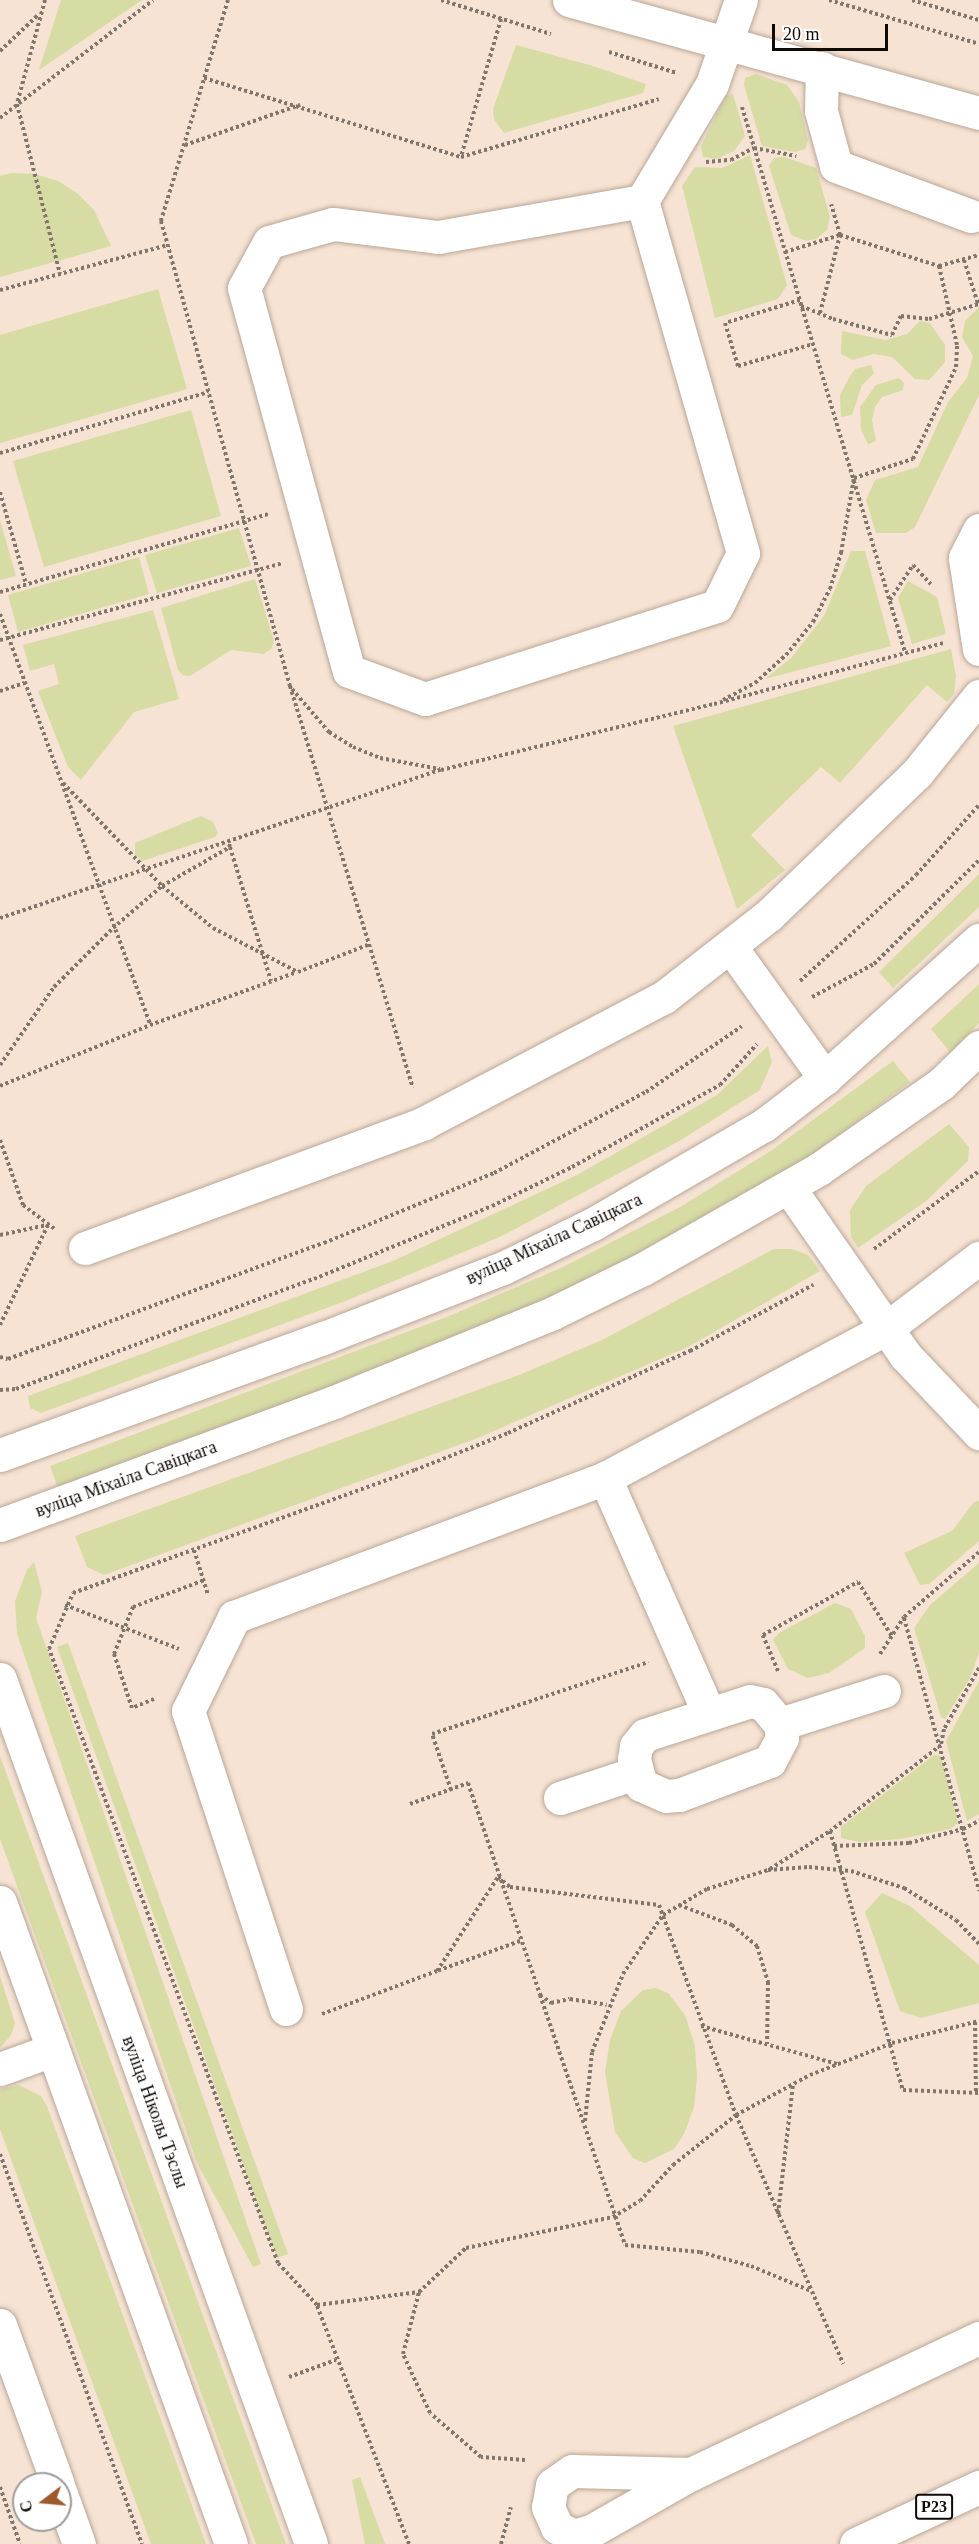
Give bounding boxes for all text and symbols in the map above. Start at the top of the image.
scale bar [775,12,890,50]
text: 20 m [783,24,820,44]
street label: вуліца Міхаіла Савіцкага [463,1189,645,1289]
street label: вуліца Міхаіла Савіцкага [32,1436,220,1522]
street label: вуліца Ніколы Тэслы [117,2033,193,2191]
north arrow [12,2472,72,2532]
road number: Р23 [914,2494,954,2520]
text: С [16,2499,36,2514]

